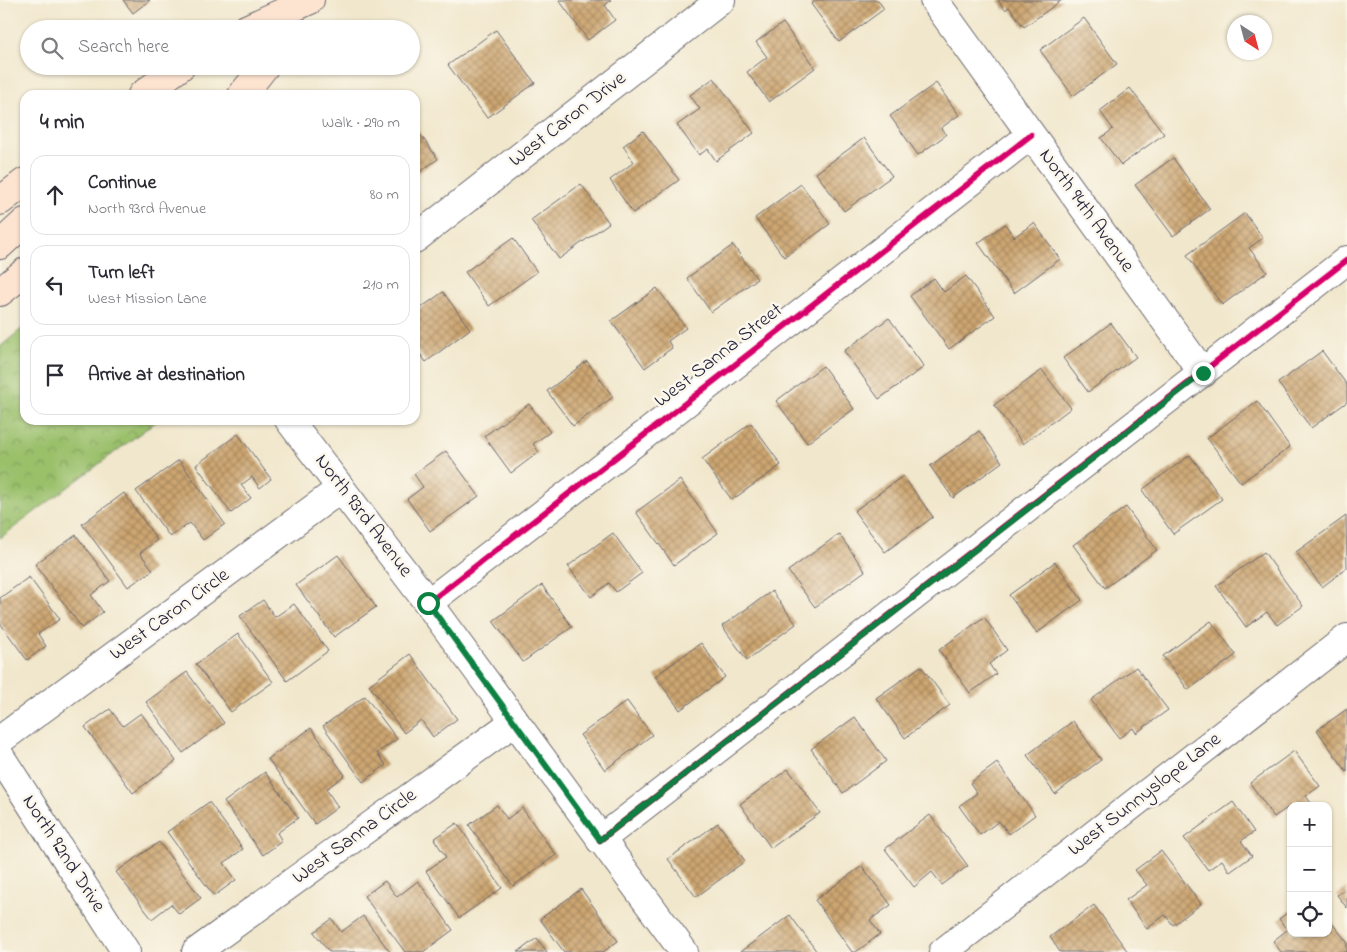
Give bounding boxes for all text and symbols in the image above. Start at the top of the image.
north arrow [1227,15,1272,60]
search box [20,20,420,75]
icon: search [38,34,66,62]
text: Search here [78,34,169,61]
street label: West Caron Drive [503,65,633,175]
text: 4 min [40,108,84,138]
text: Walk · 290 m [322,111,400,135]
street label: North 94th Avenue [1031,143,1141,279]
text: Continue [88,170,156,197]
icon: ahead [41,181,69,209]
text: 80 m [370,183,399,207]
text: North 93rd Avenue [88,197,206,221]
text: Turn left [88,260,155,287]
icon: left [41,271,69,299]
text: 210 m [363,273,399,297]
text: West Mission Lane [88,287,207,311]
street label: West Sanna Street [649,296,790,415]
icon: arrive [41,361,69,389]
text: Arrive at destination [88,362,245,389]
route end [1192,362,1215,385]
street label: North 93rd Avenue [307,448,419,584]
street label: West Caron Circle [104,562,236,668]
route start [417,592,440,615]
street label: West Sunnyslope Lane [1062,726,1228,864]
street label: West Sanna Circle [287,782,423,892]
street label: North 92nd Drive [14,789,112,919]
map controls [1287,802,1332,937]
button: + [1287,802,1332,847]
button: − [1287,847,1332,892]
button: locate [1287,892,1332,937]

